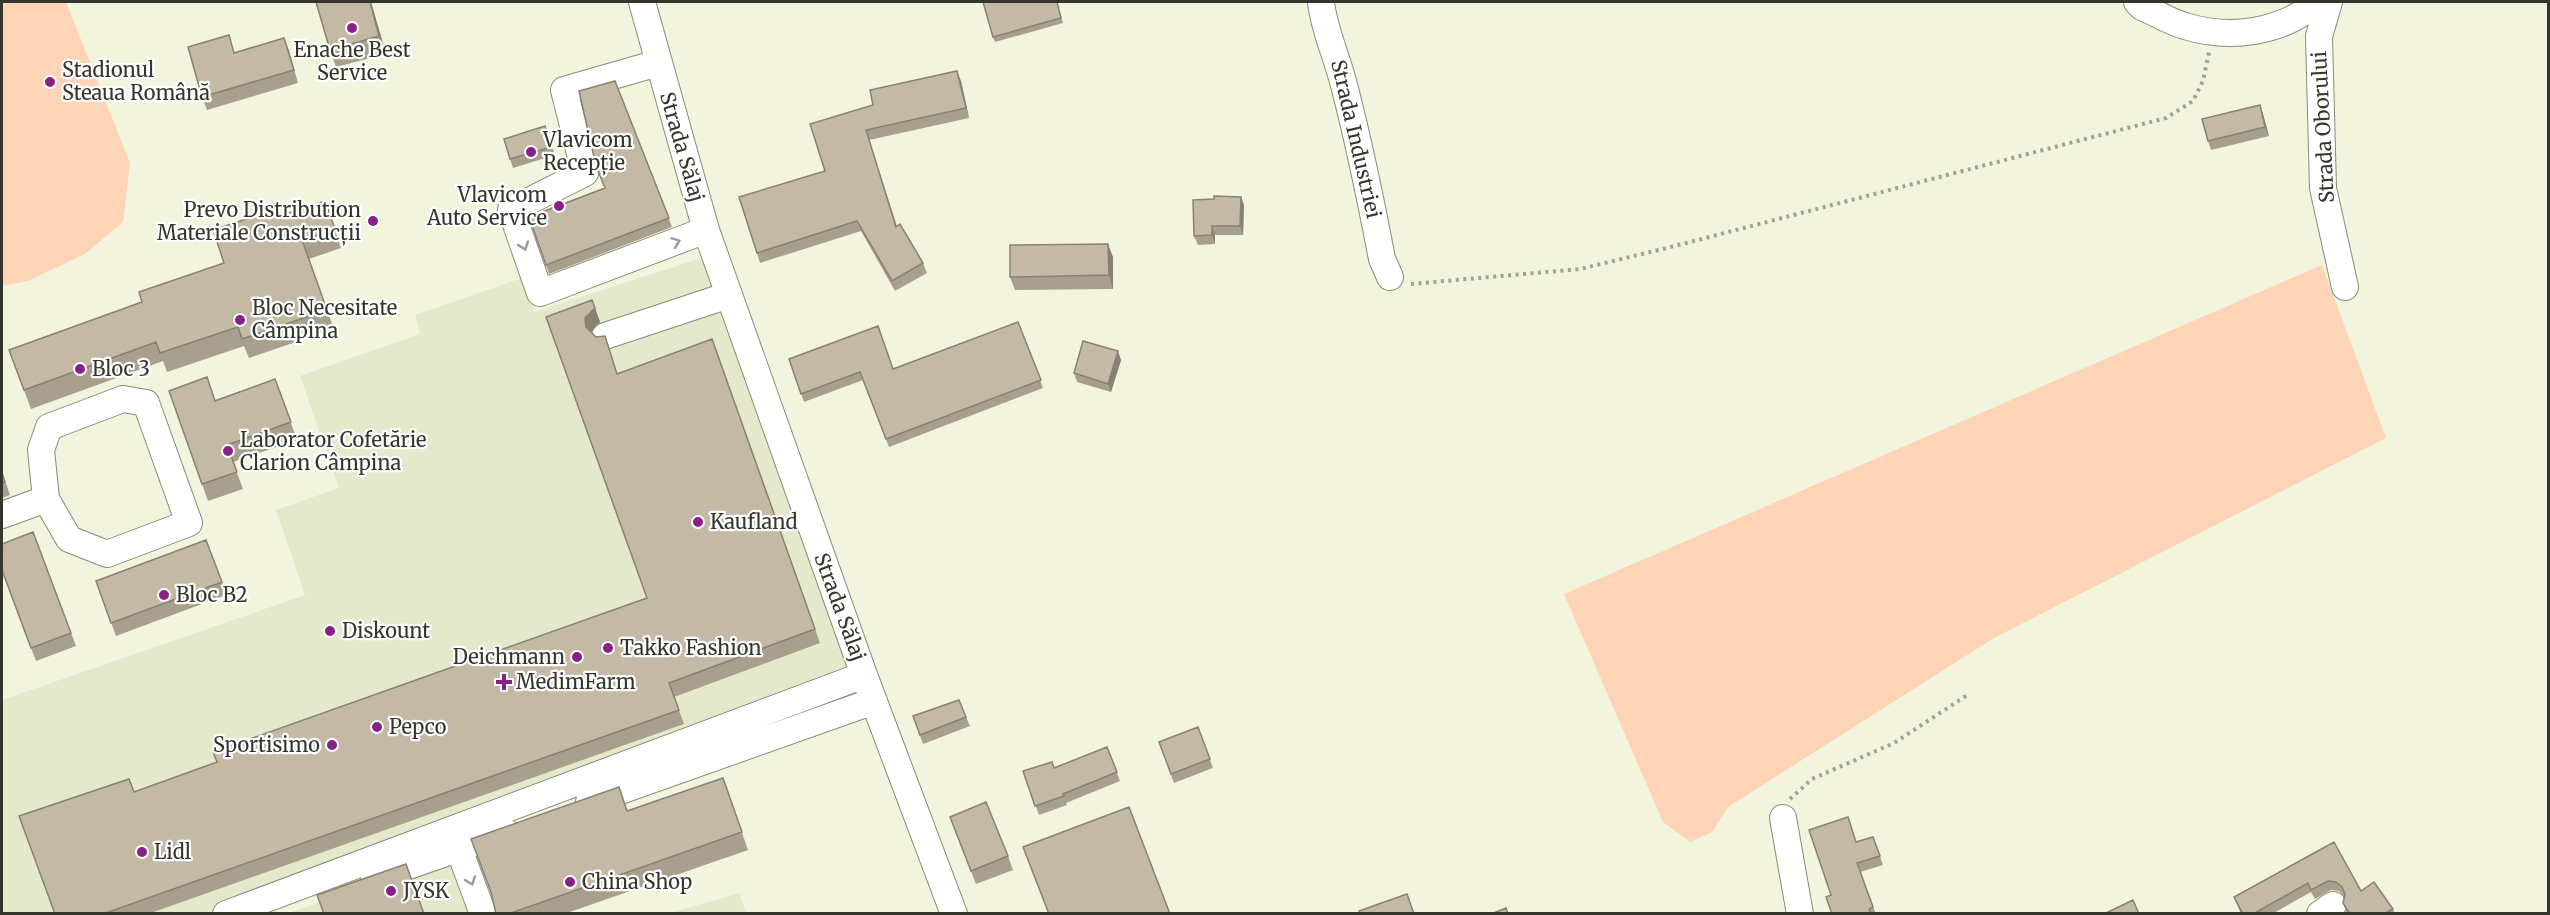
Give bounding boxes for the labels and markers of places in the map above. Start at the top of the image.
marker: Enache Best Service [345,21,359,35]
place label: Enache Best Service [293,37,411,85]
place label: Stadionul Steaua Română [62,57,210,105]
marker: Stadionul Steaua Română [43,75,57,89]
place label: Vlavicom Recepție [542,127,633,176]
marker: Vlavicom Recepție [524,145,538,159]
place label: Vlavicom Auto Service [426,182,547,230]
place label: Prevo Distribution Materiale Construcții [157,197,361,246]
marker: Vlavicom Auto Service [552,199,566,213]
marker: Prevo Distribution Materiale Construcții [366,214,380,228]
place label: Bloc Necesitate Câmpina [252,295,397,343]
marker: Bloc Necesitate Câmpina [233,313,247,327]
place label: Bloc 3 [92,356,150,381]
marker: Bloc 3 [73,362,87,376]
place label: Laborator Cofetărie Clarion Câmpina [240,427,427,475]
marker: Laborator Cofetărie Clarion Câmpina [221,444,235,458]
place label: Kaufland [710,509,798,534]
marker: Kaufland [691,515,705,529]
place label: Bloc B2 [176,582,248,607]
marker: Bloc B2 [157,588,171,602]
place label: Diskount [342,618,430,643]
marker: Diskount [323,624,337,638]
place label: Takko Fashion [620,635,762,660]
marker: Takko Fashion [601,641,615,655]
place label: Deichmann [453,644,565,669]
marker: Deichmann [570,650,584,664]
place label: MedimFarm [516,669,636,694]
marker: MedimFarm [497,675,511,689]
place label: Pepco [389,714,447,739]
marker: Pepco [370,720,384,734]
place label: Sportisimo [213,732,320,757]
marker: Sportisimo [325,738,339,752]
place label: Lidl [154,839,191,864]
marker: Lidl [135,845,149,859]
place label: China Shop [582,869,692,894]
marker: China Shop [563,875,577,889]
place label: JYSK [402,878,450,903]
marker: JYSK [384,884,398,898]

